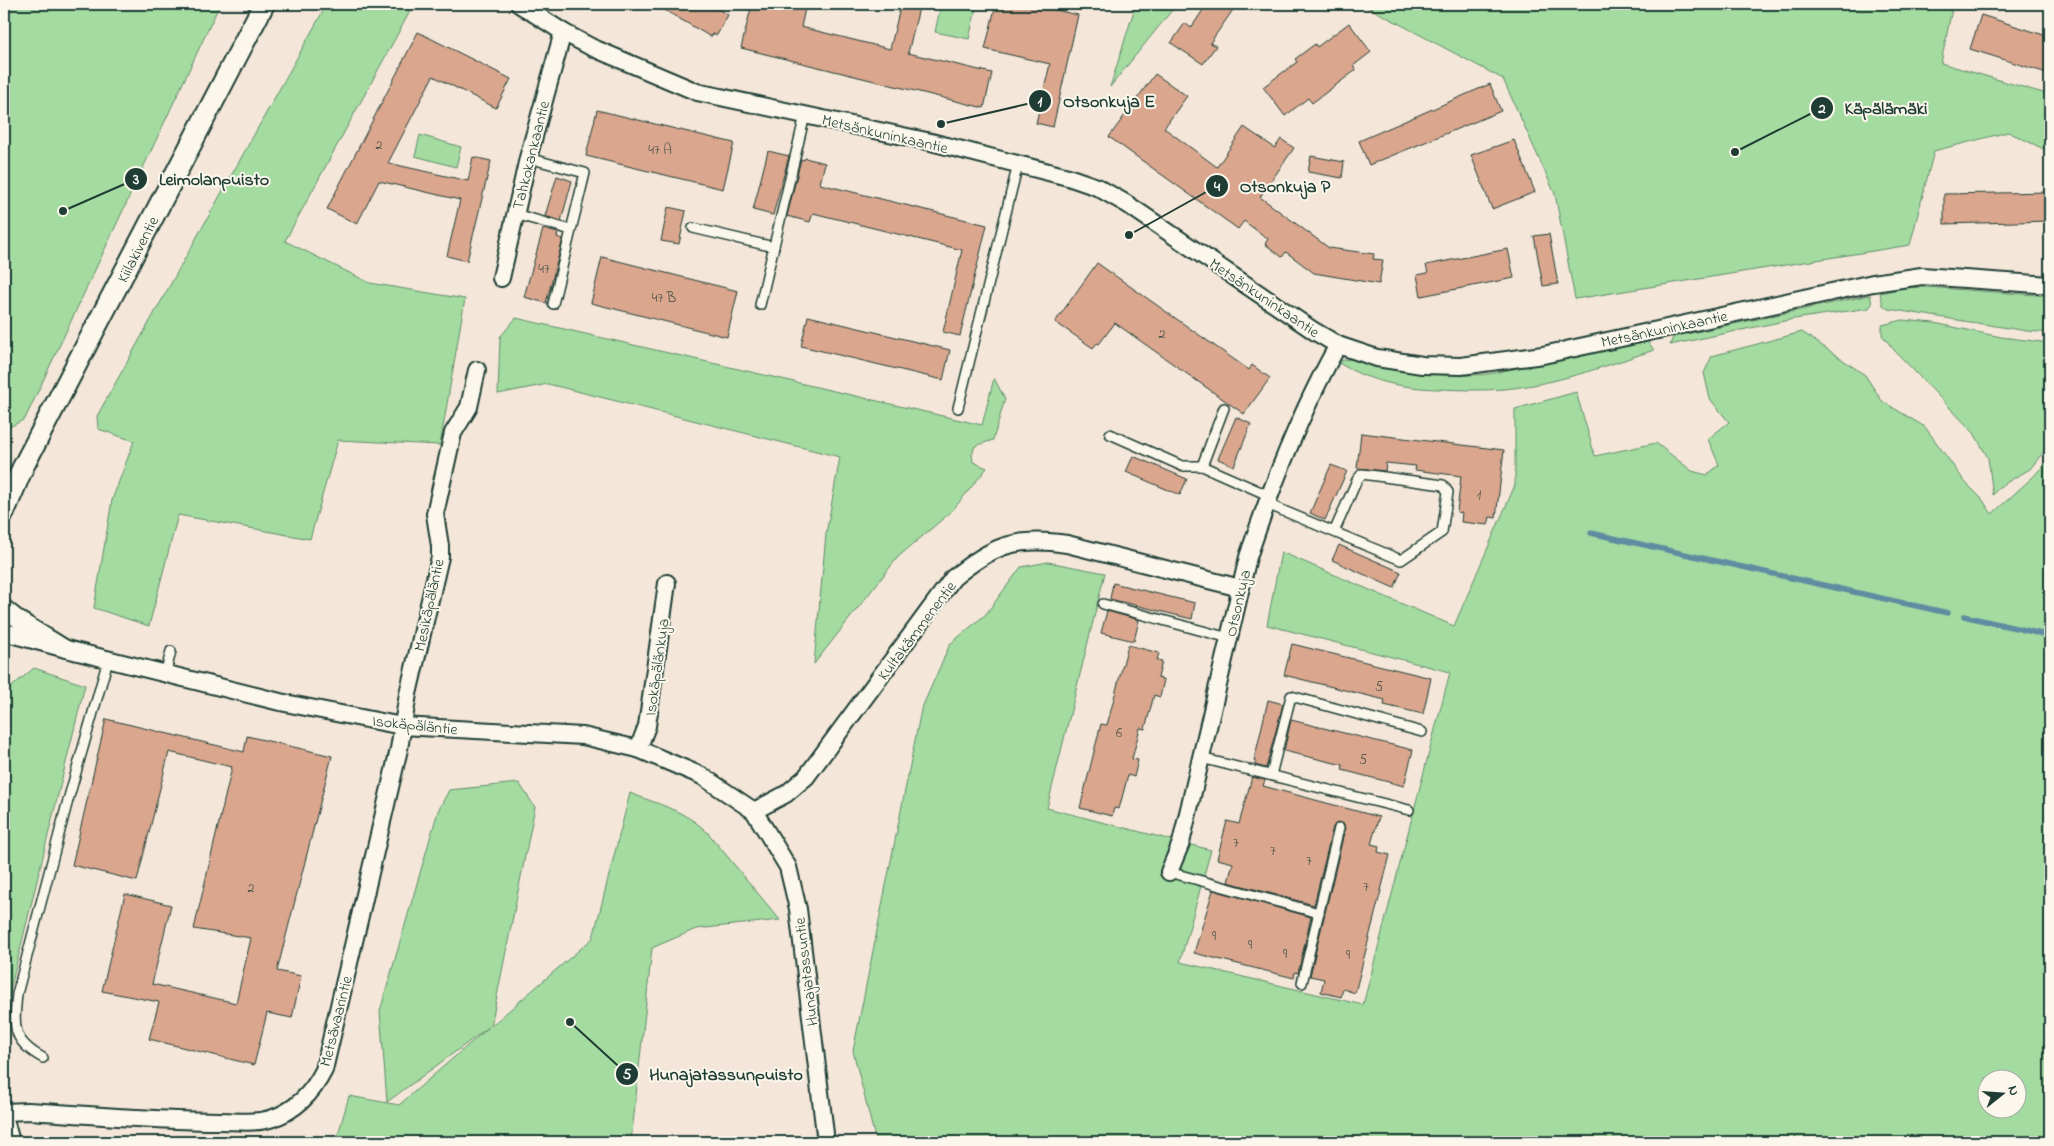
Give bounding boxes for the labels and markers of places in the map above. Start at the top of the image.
callout: Otsonkuja E [1028,84,1165,117]
callout: Käpälämäki [1809,91,1937,124]
callout: Leimolanpuisto [124,163,279,196]
callout: Otsonkuja P [1205,169,1340,202]
callout: Hunajatassunpuisto [614,1057,813,1090]

